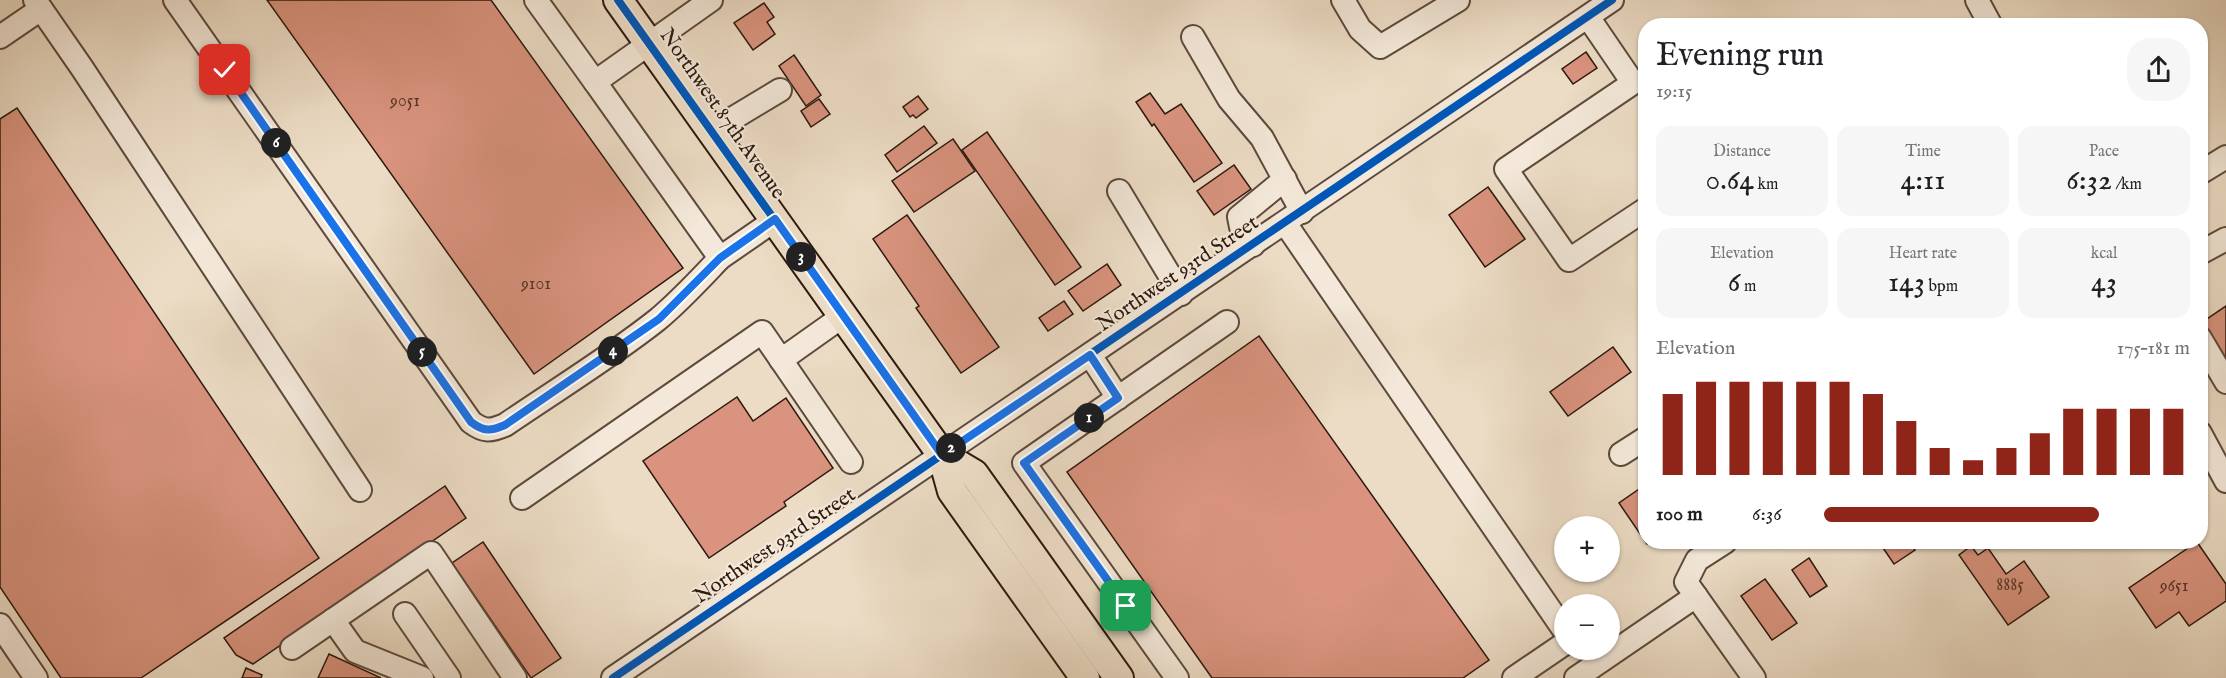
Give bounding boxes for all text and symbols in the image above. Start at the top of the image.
street label: Northwest 87th Avenue [653,23,791,205]
text: Evening run [1656,35,1824,77]
button: share [2127,38,2190,101]
pin [199,44,250,95]
icon: check [208,53,241,86]
text: 19:15 [1656,79,1692,104]
house number: 9051 [389,90,420,113]
pin: 6 [261,128,291,158]
text: 6 [273,133,279,153]
text: Distance [1713,142,1771,162]
text: Time [1905,142,1941,162]
text: Pace [2089,142,2119,162]
text: 0.64 [1706,162,1754,200]
text: 4:11 [1901,162,1945,200]
text: 6:32 [2066,162,2112,200]
text: km [1754,175,1778,195]
text: /km [2112,175,2142,195]
street label: Northwest 93rd Street [1092,210,1264,338]
pin: 3 [786,242,816,272]
text: Elevation [1710,244,1774,264]
text: Heart rate [1889,244,1957,264]
text: kcal [2091,244,2117,264]
text: 3 [798,247,804,267]
text: 6 [1728,264,1740,302]
text: 143 [1888,264,1925,302]
text: 43 [2091,264,2117,302]
house number: 9101 [520,273,551,296]
text: m [1740,277,1756,297]
text: bpm [1925,277,1958,297]
pin: 4 [598,336,628,366]
text: Elevation [1656,336,1735,361]
text: 175–181 m [2117,336,2190,361]
pin: 5 [407,337,437,367]
text: 4 [609,341,617,361]
text: 5 [419,342,425,362]
pin: 1 [1074,403,1104,433]
text: 1 [1086,408,1092,428]
pin: 2 [936,433,966,463]
text: 2 [947,438,955,458]
street label: Northwest 93rd Street [689,482,861,610]
text: 100 m [1656,502,1703,527]
text: 6:36 [1752,502,1782,527]
map controls [1554,516,1620,660]
button: + [1554,516,1620,582]
house number: 8885 [1996,574,2024,597]
house number: 9651 [2159,575,2188,598]
pin [1100,580,1151,631]
icon: arrive [1109,589,1142,622]
button: − [1554,594,1620,660]

